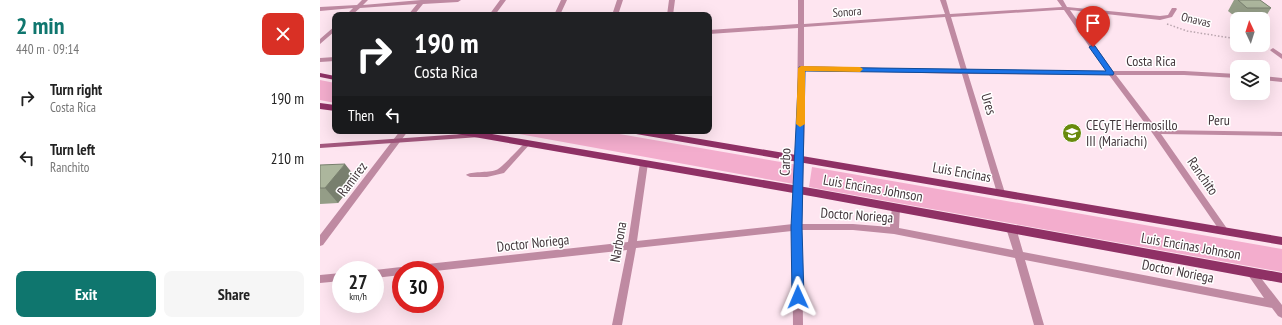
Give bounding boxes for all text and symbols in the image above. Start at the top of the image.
street label: Sonora [832,3,862,20]
pin [1076,6,1110,47]
street label: Onavas [1180,9,1212,30]
text: 2 min [16,10,64,41]
icon: arrive [1082,12,1104,34]
north arrow [1230,12,1270,52]
map controls [1230,12,1270,100]
button: close [262,13,304,55]
text: 190 m [414,24,478,61]
icon: right [348,28,400,80]
text: 440 m · 09:14 [16,41,79,58]
street label: Costa Rica [1126,52,1176,70]
text: Costa Rica [414,60,478,83]
button: layers [1230,60,1270,100]
text: Turn right [50,80,102,99]
icon: right [16,87,38,109]
text: 190 m [271,89,304,108]
street label: Ures [977,91,1001,117]
text: Costa Rica [50,99,96,116]
icon: left [382,104,404,126]
text: Then [348,106,374,125]
street label: Peru [1208,111,1230,129]
place label: CECyTE Hermosillo III (Mariachi) [1086,116,1177,150]
school or university icon: CECyTE Hermosillo III (Mariachi) [1061,122,1083,144]
text: Turn left [50,140,95,159]
icon: left [16,147,38,169]
street label: Carbo [776,148,794,176]
text: 210 m [271,149,304,168]
street label: Ranchito [1183,153,1223,199]
street label: Ramirez [333,158,371,200]
street label: Luis Encinas [931,158,993,186]
text: Ranchito [50,159,89,176]
street label: Luis Encinas Johnson [822,170,924,206]
street label: Doctor Noriega [820,203,894,227]
street label: Narbona [606,220,630,264]
street label: Luis Encinas Johnson [1140,228,1242,264]
street label: Doctor Noriega [496,230,570,256]
street label: Doctor Noriega [1141,255,1215,287]
speed limit sign: 30 [392,261,444,313]
text: 27 [348,269,368,295]
button: Exit [16,271,156,317]
button: Share [164,271,304,317]
position arrow [777,276,819,318]
text: km/h [349,290,367,303]

